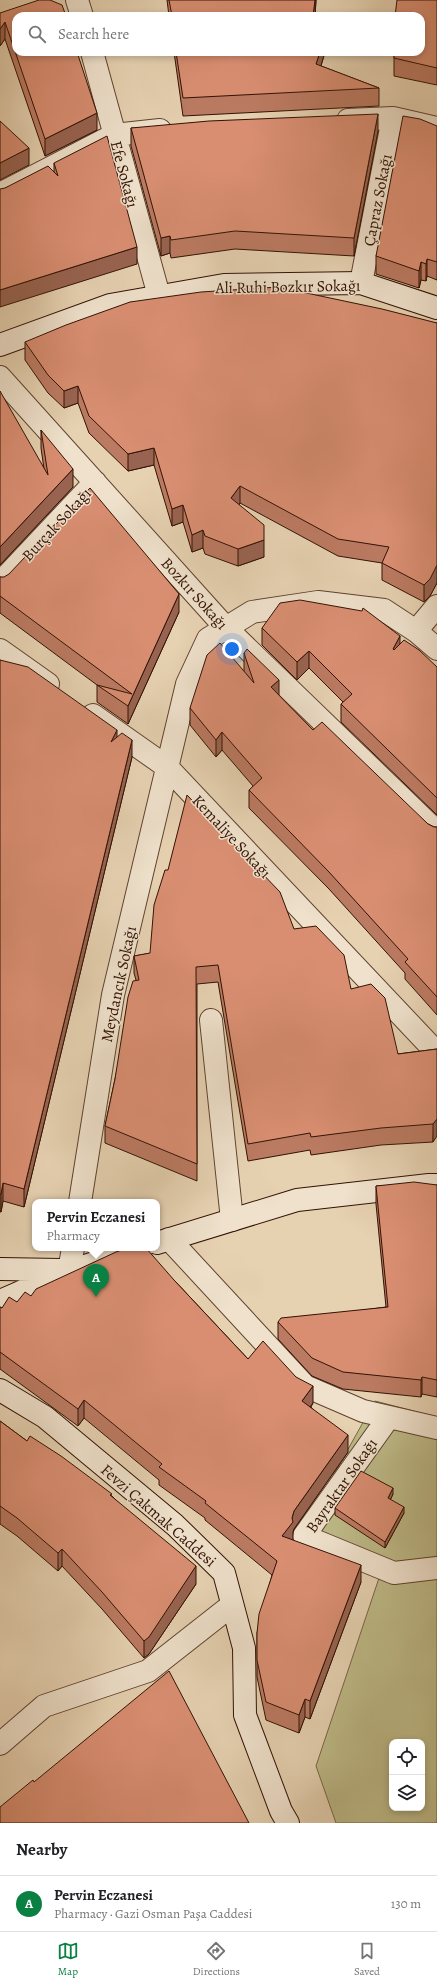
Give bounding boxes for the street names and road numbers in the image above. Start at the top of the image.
street label: Efe Sokağı [105,138,143,210]
street label: Çapraz Sokağı [358,152,398,248]
street label: Ali Ruhi Bozkır Sokağı [214,275,361,299]
street label: Burçak Sokağı [17,483,97,566]
street label: Bozkır Sokağı [156,553,233,635]
street label: Kemaliye Sokağı [187,790,276,883]
street label: Meydancık Sokağı [96,924,142,1044]
street label: Bayraktar Sokağı [301,1434,383,1537]
street label: Fevzi Çakmak Caddesi [96,1459,221,1572]

